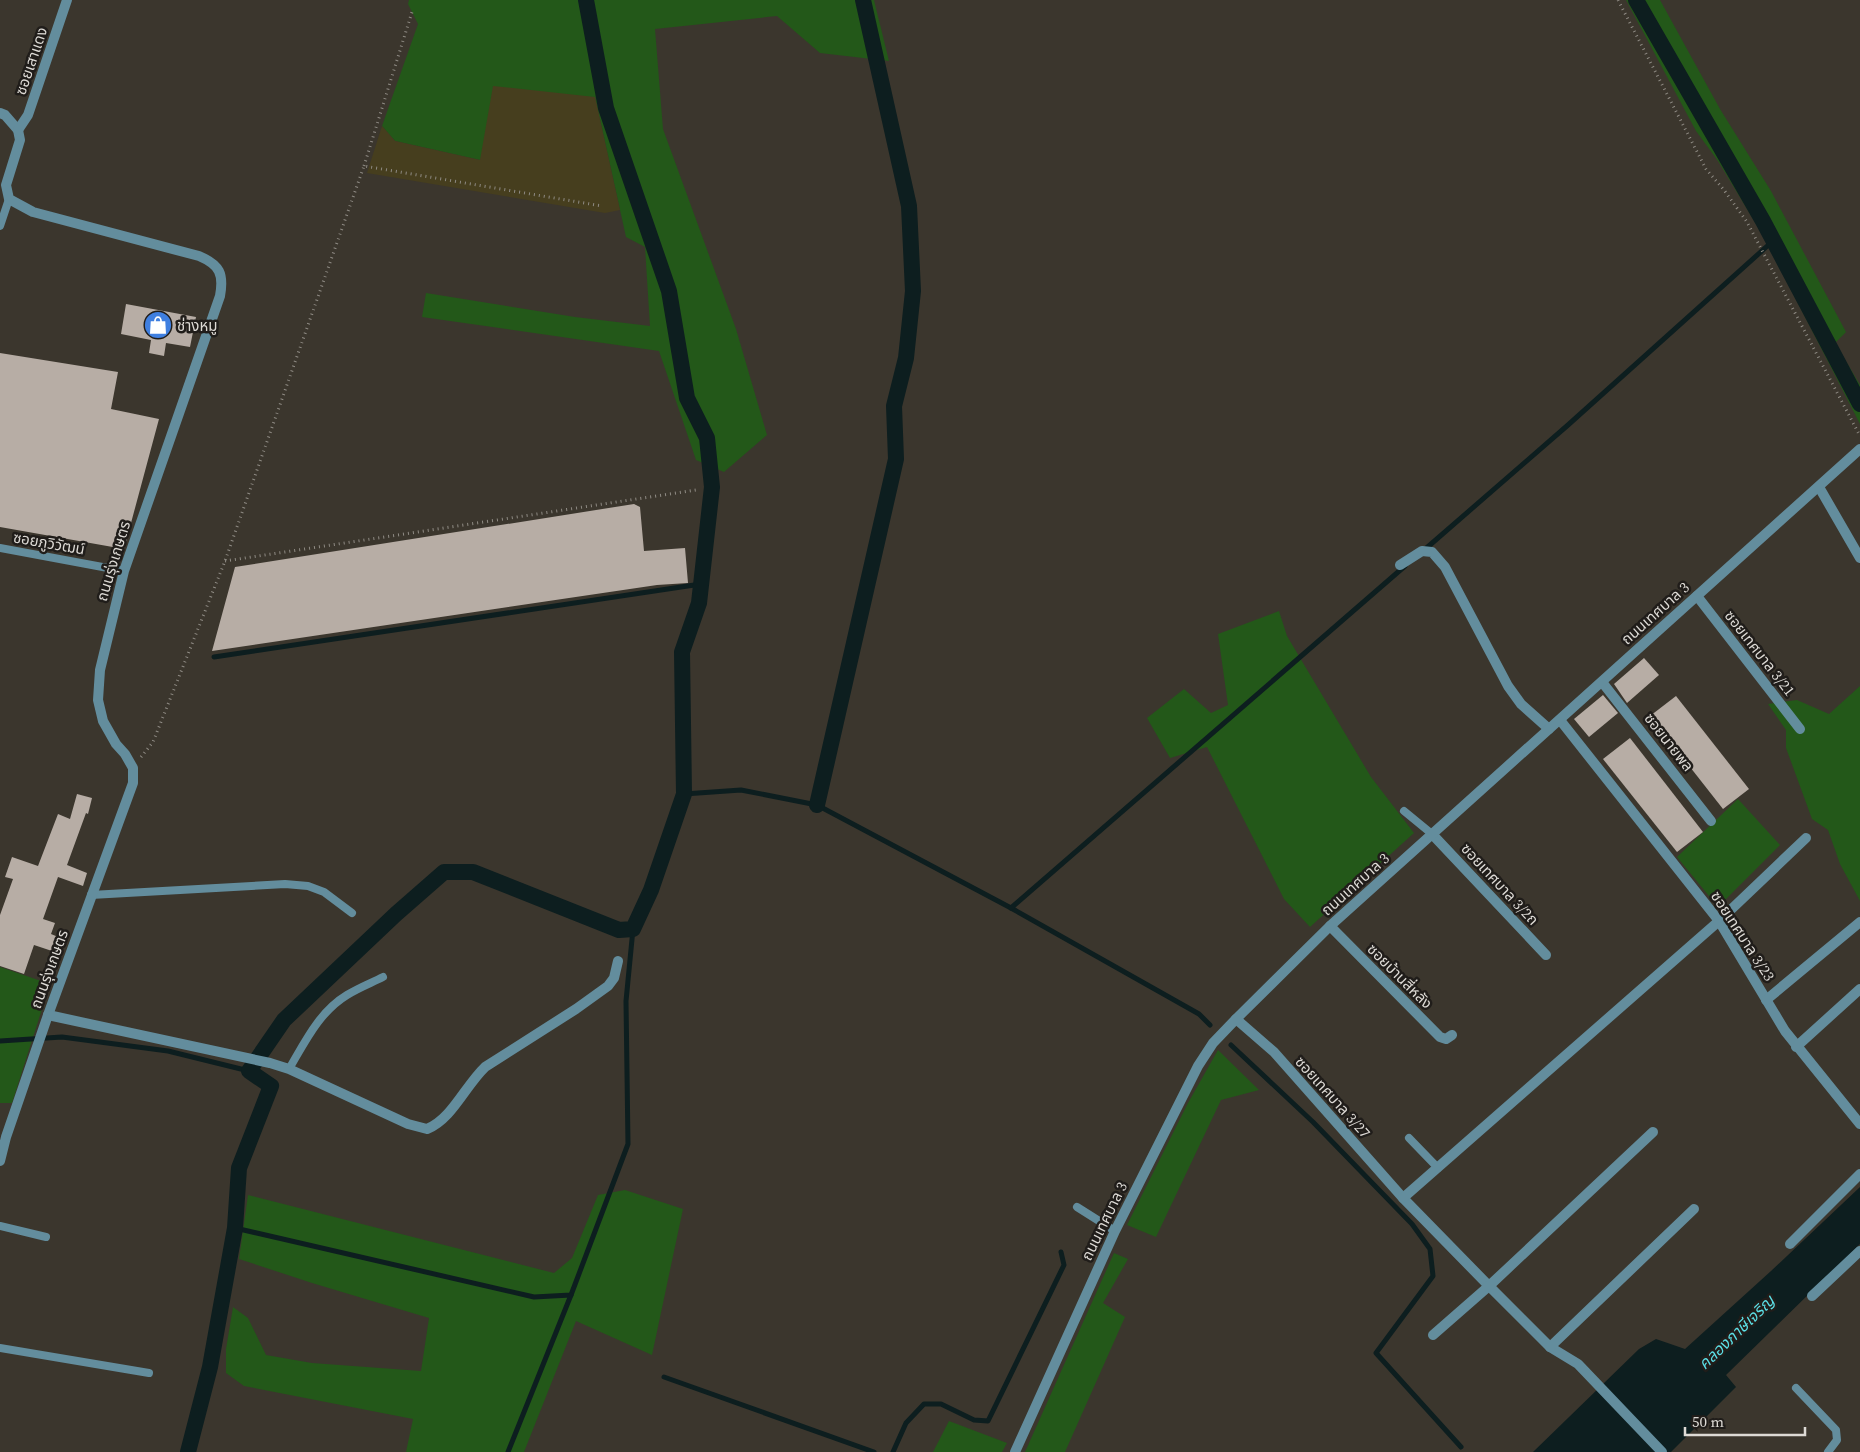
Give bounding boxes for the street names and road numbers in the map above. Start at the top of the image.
street label: ซอยเสาแดง [10,24,52,98]
street label: ถนนรุ่งเกษตร [91,518,135,604]
street label: ซอยภูวิวัฒน์ [12,526,86,560]
street label: ถนนเทศบาล 3 [1616,577,1694,649]
street label: ซอยเทศบาล 3/21 [1720,606,1800,700]
street label: ซอยนายพล [1639,708,1699,776]
street label: ซอยเทศบาล 3/2ถ [1457,838,1543,930]
street label: ถนนเทศบาล 3 [1316,848,1394,920]
street label: ซอยเทศบาล 3/23 [1706,887,1780,985]
street label: ถนนรุ่งเกษตร [25,927,73,1011]
street label: ซอยบ้านสี่หลัง [1363,939,1437,1013]
street label: ซอยเทศบาล 3/27 [1291,1052,1375,1142]
street label: ถนนเทศบาล 3 [1076,1178,1132,1264]

